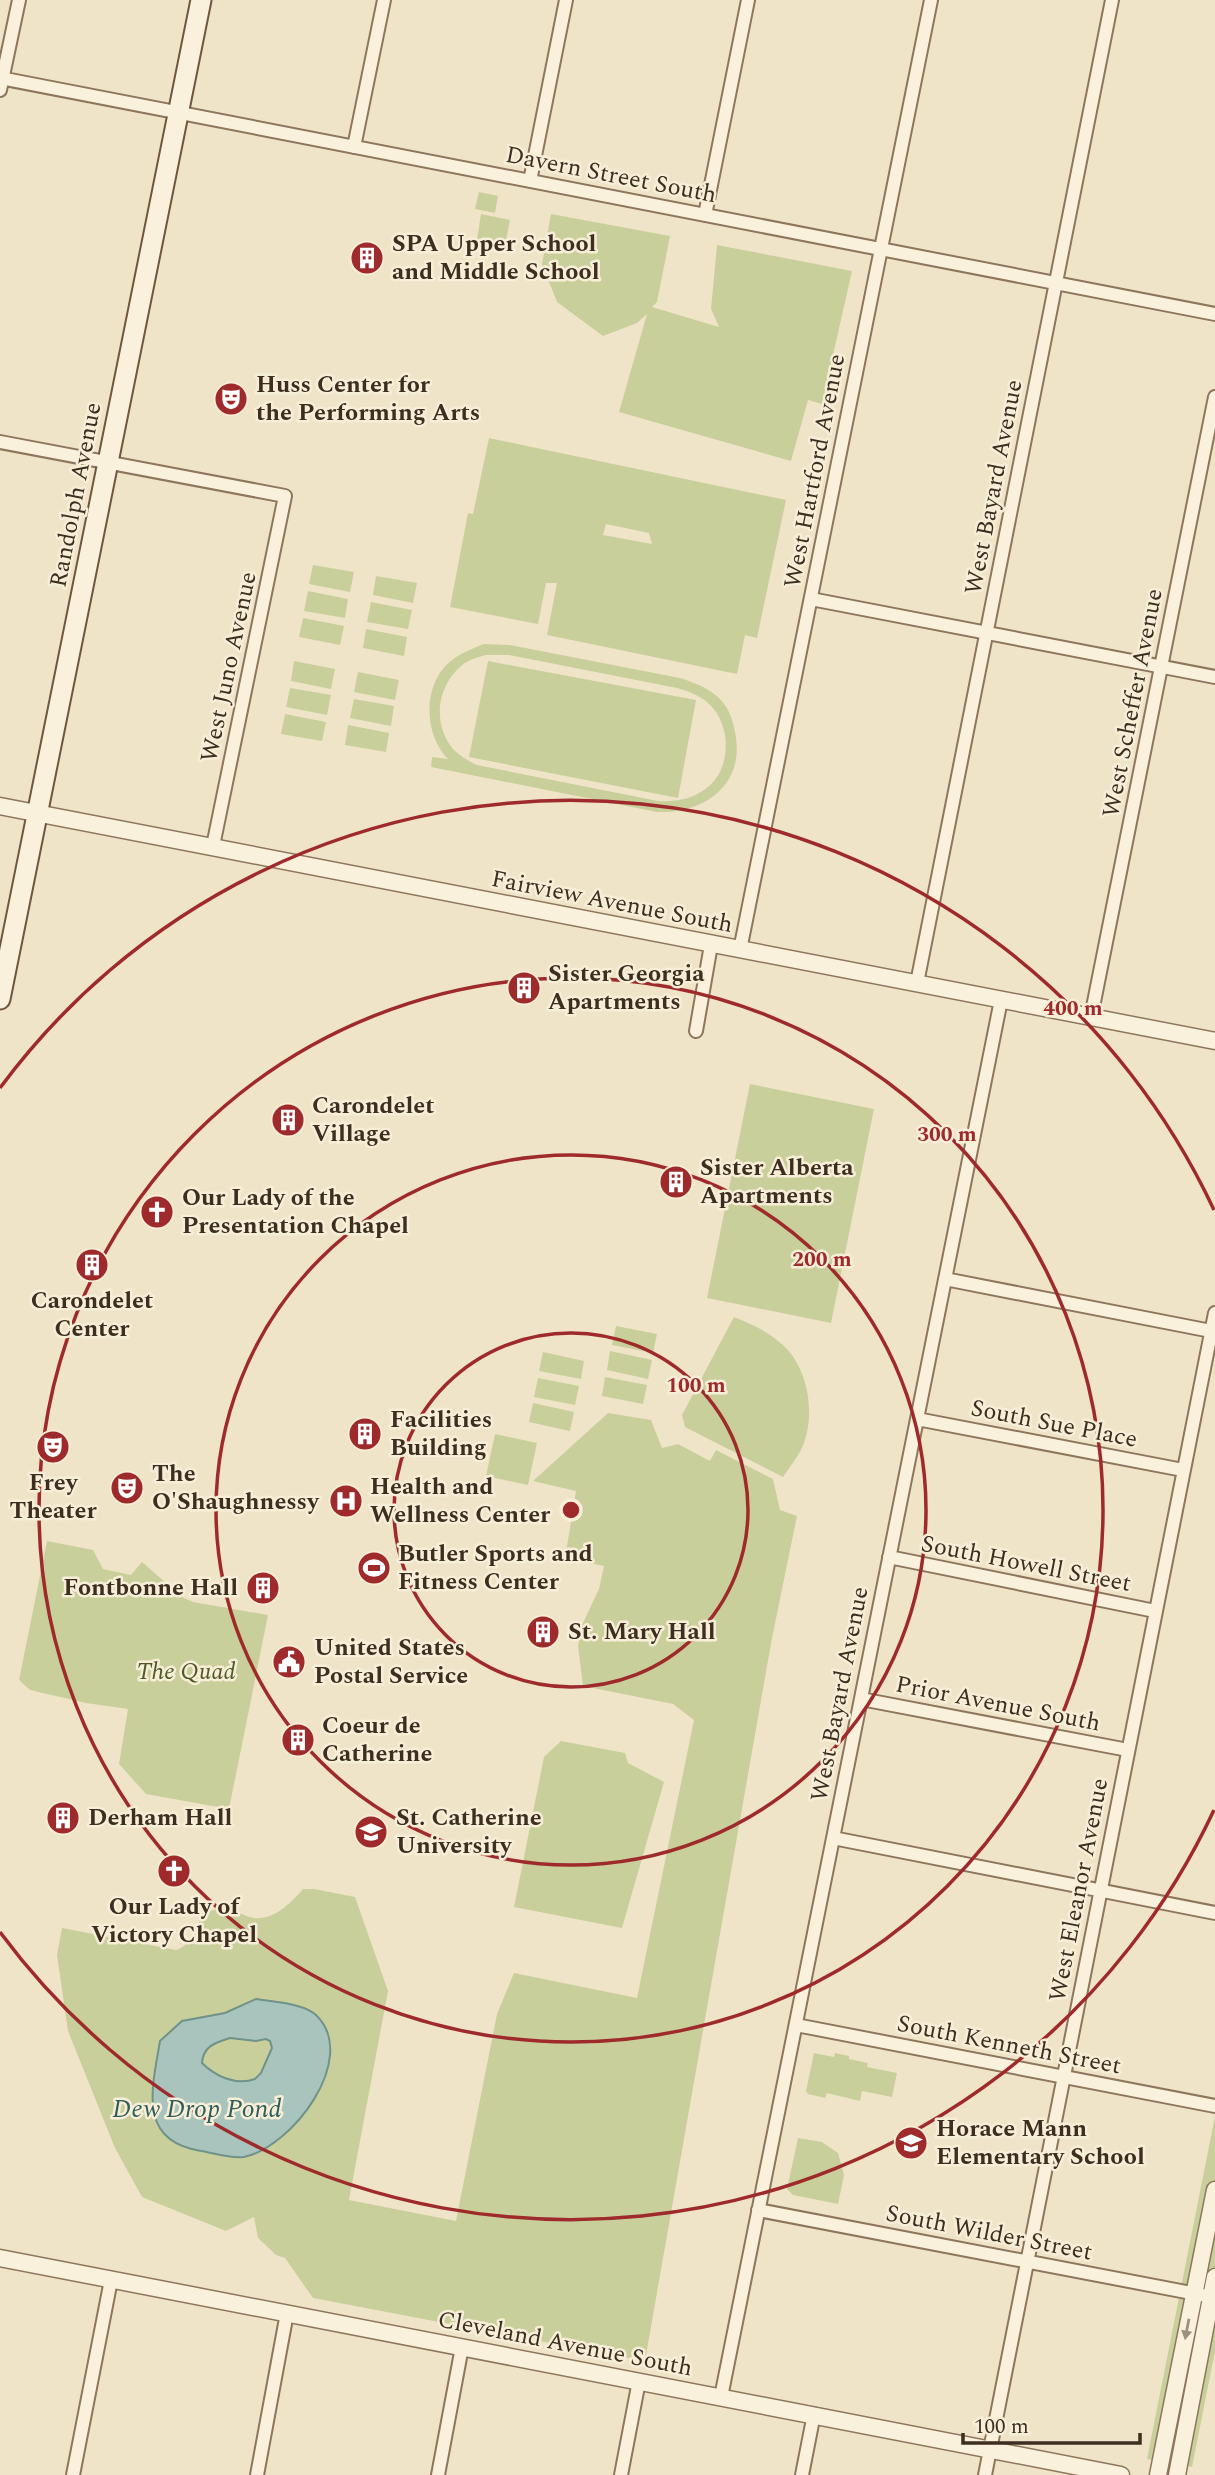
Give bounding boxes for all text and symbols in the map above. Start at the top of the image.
street label: Davern Street South [503,137,720,213]
place label: SPA Upper School and Middle School [392,226,600,290]
building icon: SPA Upper School and Middle School [348,239,386,277]
street label: West Hartford Avenue [775,351,855,591]
place label: Huss Center for the Performing Arts [256,367,480,431]
street label: West Bayard Avenue [956,376,1032,598]
theatre icon: Huss Center for the Performing Arts [212,380,250,418]
street label: Randolph Avenue [40,399,112,591]
street label: West Juno Avenue [191,568,267,766]
street label: West Scheffer Avenue [1093,585,1173,821]
street label: Fairview Avenue South [488,861,736,943]
place label: Sister Georgia Apartments [548,956,705,1020]
building icon: Sister Georgia Apartments [505,969,543,1007]
text: 400 m [1043,993,1103,1025]
place label: Carondelet Village [312,1088,434,1152]
building icon: Carondelet Village [269,1101,307,1139]
text: 300 m [917,1119,977,1151]
place label: Sister Alberta Apartments [700,1150,854,1214]
building icon: Sister Alberta Apartments [657,1163,695,1201]
place label: Our Lady of the Presentation Chapel [182,1180,409,1244]
church icon: Our Lady of the Presentation Chapel [138,1193,176,1231]
text: 200 m [792,1244,852,1276]
building icon: Carondelet Center [73,1246,111,1284]
place label: Carondelet Center [31,1283,153,1347]
text: 100 m [666,1370,726,1402]
street label: South Sue Place [968,1390,1140,1458]
place label: Facilities Building [390,1402,492,1466]
building icon: Facilities Building [346,1415,384,1453]
theatre icon: Frey Theater [34,1428,72,1466]
place label: The O'Shaughnessy [152,1456,320,1520]
place label: Frey Theater [9,1465,97,1529]
theatre icon: The O'Shaughnessy [108,1469,146,1507]
place label: Health and Wellness Center [370,1469,551,1533]
hospital icon: Health and Wellness Center [327,1482,365,1520]
centre of rings [559,1498,583,1522]
street label: South Howell Street [918,1526,1134,1602]
place label: Butler Sports and Fitness Center [398,1536,593,1600]
sports icon: Butler Sports and Fitness Center [355,1549,393,1587]
building icon: Fontbonne Hall [244,1569,282,1607]
place label: Fontbonne Hall [63,1570,238,1606]
street label: West Bayard Avenue [802,1583,878,1805]
building icon: St. Mary Hall [524,1613,562,1651]
place label: St. Mary Hall [568,1614,716,1650]
place label: United States Postal Service [314,1630,468,1694]
public building icon: United States Postal Service [270,1643,308,1681]
park label: The Quad [136,1654,236,1690]
street label: Prior Avenue South [893,1666,1104,1742]
place label: Coeur de Catherine [322,1708,432,1772]
building icon: Coeur de Catherine [279,1721,317,1759]
street label: West Eleanor Avenue [1040,1775,1118,2005]
building icon: Derham Hall [44,1799,82,1837]
place label: Derham Hall [88,1800,232,1836]
place label: St. Catherine University [396,1800,542,1864]
school or university icon: St. Catherine University [352,1813,390,1851]
church icon: Our Lady of Victory Chapel [155,1852,193,1890]
place label: Our Lady of Victory Chapel [91,1889,257,1953]
street label: South Kenneth Street [894,2006,1124,2084]
water label: Dew Drop Pond [112,2089,282,2129]
place label: Horace Mann Elementary School [936,2111,1145,2175]
school or university icon: Horace Mann Elementary School [892,2124,930,2162]
street label: South Wilder Street [883,2195,1095,2271]
street label: Cleveland Avenue South [435,2302,695,2386]
one-way arrow [1182,2318,1193,2340]
scale bar [963,2402,1140,2446]
text: 100 m [974,2411,1029,2443]

